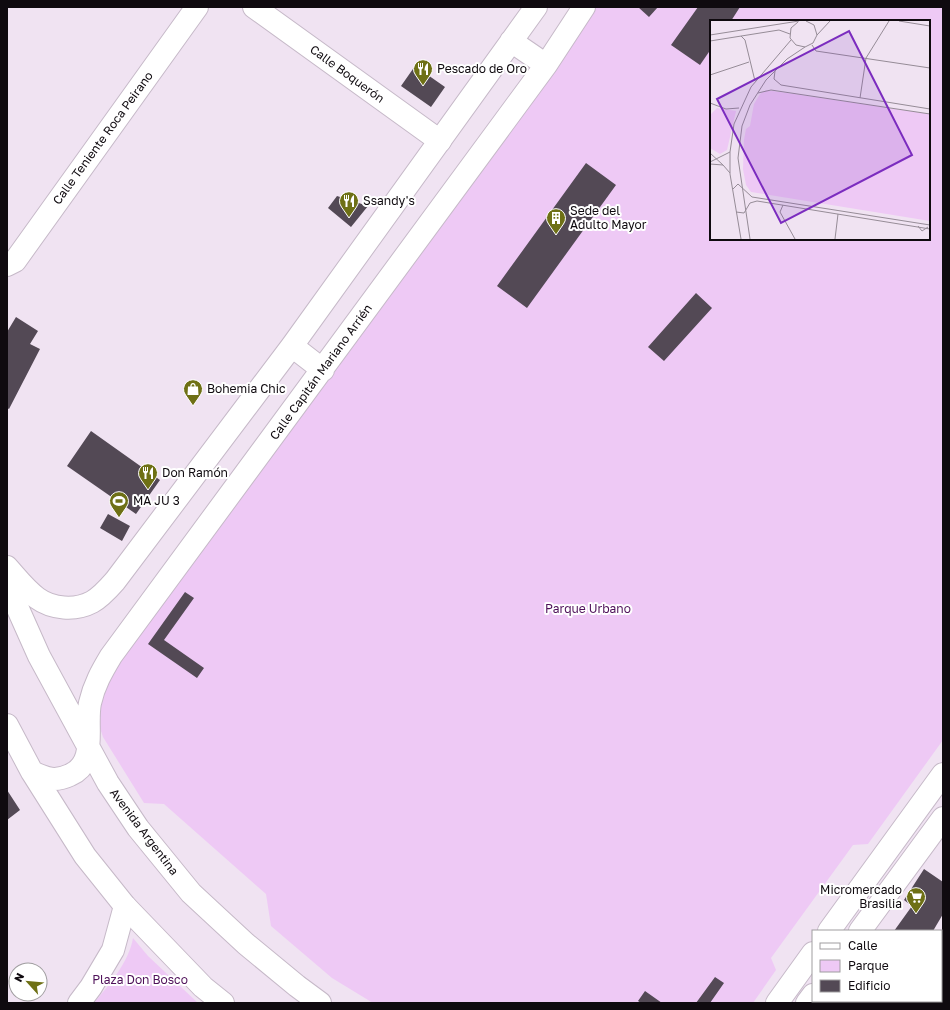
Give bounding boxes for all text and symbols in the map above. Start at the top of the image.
inset map [710,20,930,240]
street label: Calle Boquerón [307,42,387,106]
restaurant icon: Pescado de Oro [412,58,434,86]
place label: Pescado de Oro [437,61,527,76]
street label: Calle Teniente Roca Peirano [49,68,156,207]
restaurant icon: Ssandy's [338,190,360,218]
place label: Ssandy's [363,193,415,208]
place label: Sede del Adulto Mayor [570,203,647,232]
building icon: Sede del Adulto Mayor [545,207,567,235]
street label: Calle Capitán Mariano Arrién [266,301,375,443]
shop icon: Bohemia Chic [182,378,204,406]
place label: Bohemia Chic [207,381,286,396]
restaurant icon: Don Ramón [137,462,159,490]
place label: Don Ramón [162,465,228,480]
sports icon: MA JU 3 [108,490,130,518]
place label: MA JU 3 [133,493,180,508]
park label: Parque Urbano [545,601,631,616]
street label: Avenida Argentina [107,785,182,878]
place label: Micromercado Brasilia [820,882,902,911]
supermarket icon: Micromercado Brasilia [905,886,927,914]
legend [812,930,942,1002]
text: Calle [848,938,878,953]
text: Parque [848,958,889,973]
north arrow [8,962,48,1002]
text: N [11,971,26,984]
park label: Plaza Don Bosco [92,972,188,987]
text: Edificio [848,978,890,993]

